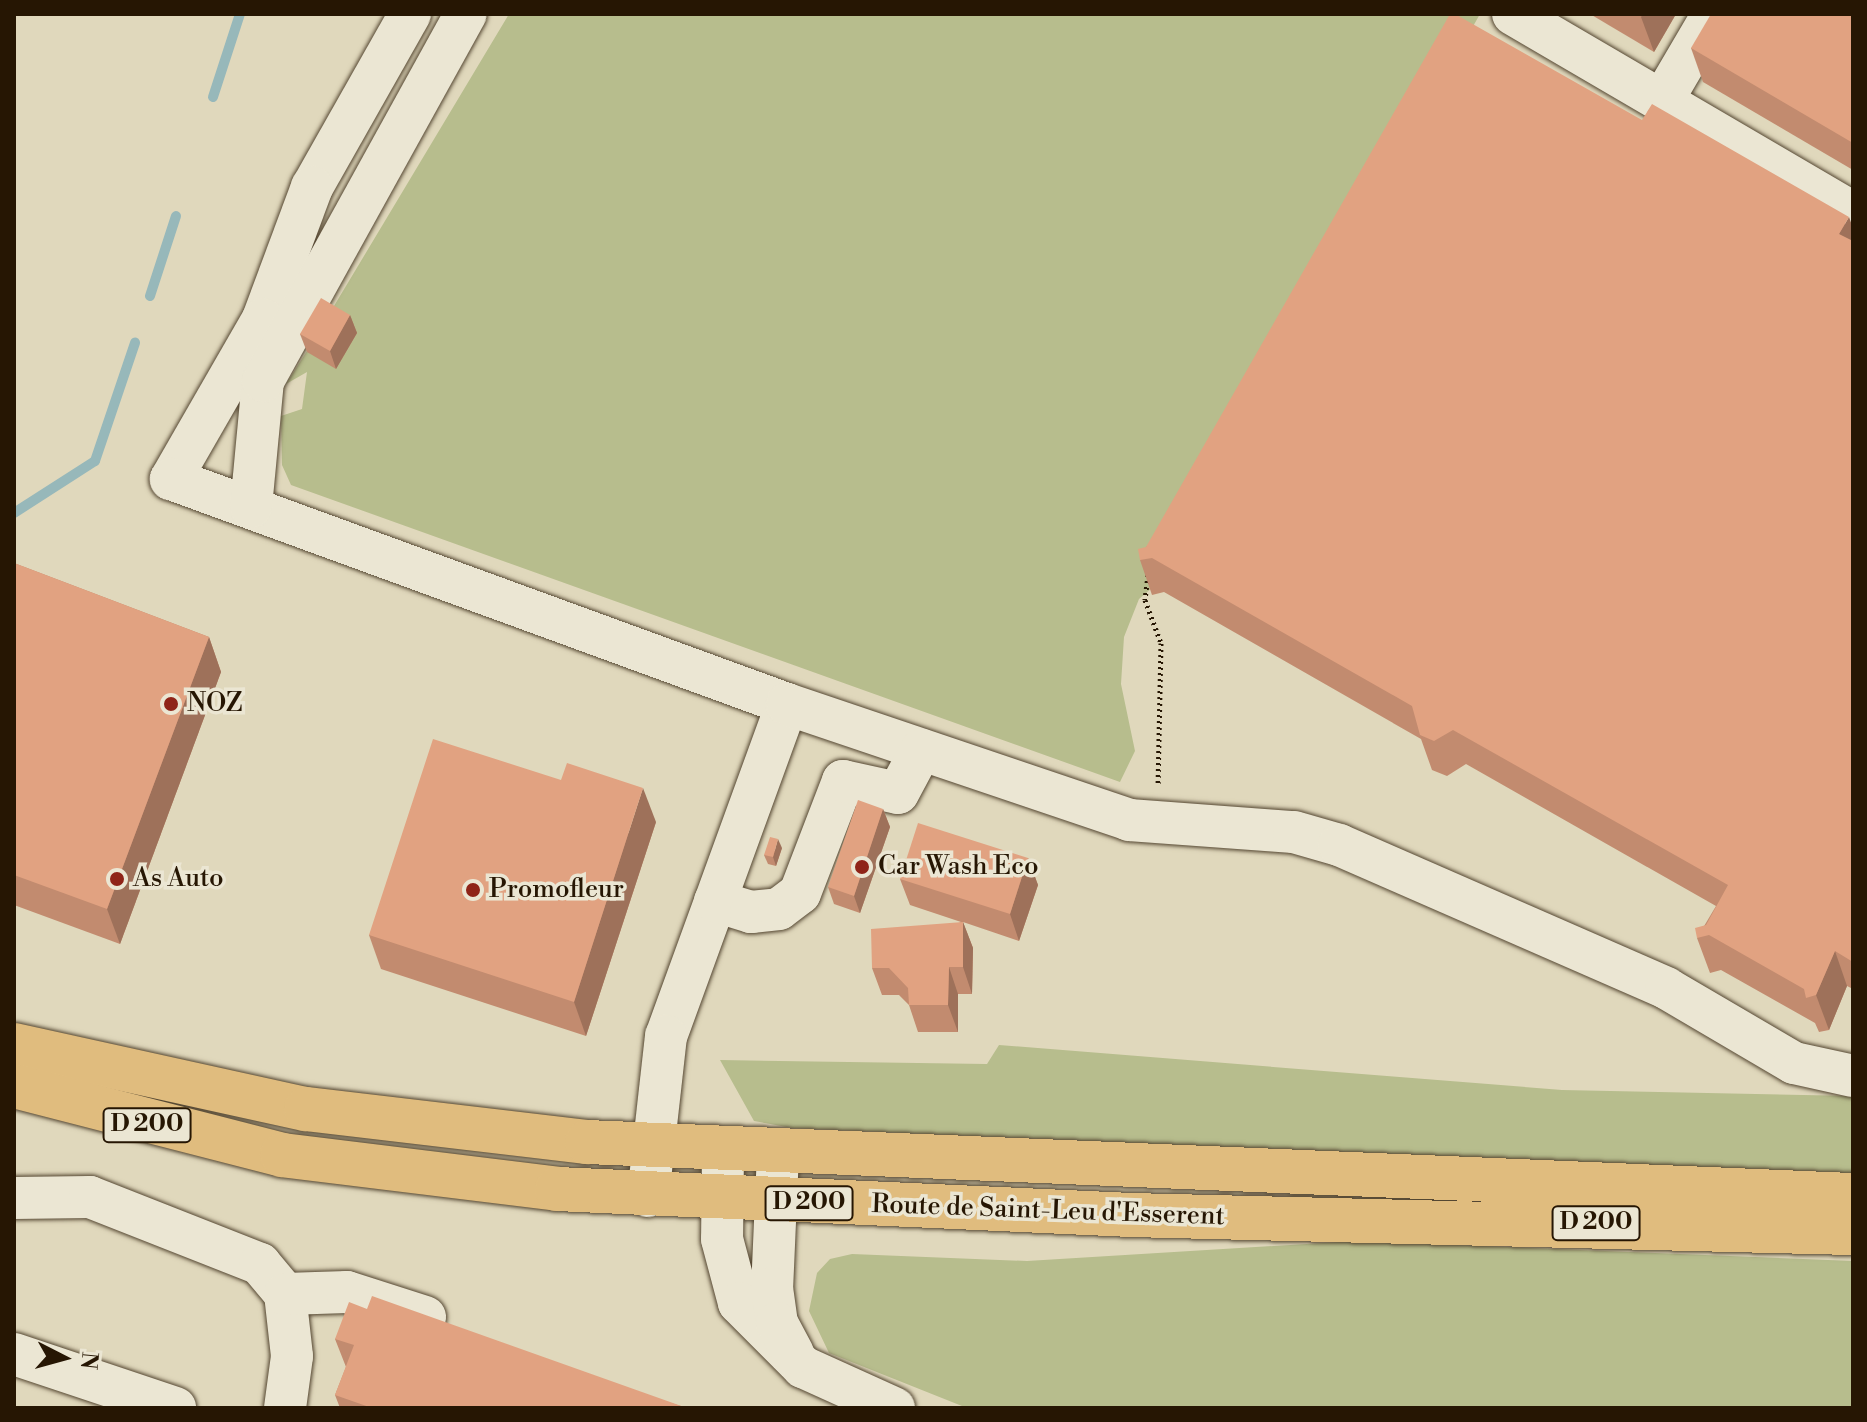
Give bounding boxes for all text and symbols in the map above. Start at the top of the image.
place label: NOZ [187,688,243,720]
marker: NOZ [162,695,180,713]
place label: Car Wash Eco [878,851,1039,883]
marker: Car Wash Eco [853,858,871,876]
place label: As Auto [133,863,224,895]
marker: As Auto [108,870,126,888]
place label: Promofleur [489,874,624,906]
marker: Promofleur [464,881,482,899]
road number: D 200 [101,1105,193,1145]
road number: D 200 [763,1183,855,1223]
street label: Route de Saint-Leu d'Esserent [871,1189,1225,1233]
road number: D 200 [1550,1203,1642,1243]
north arrow [24,1318,104,1398]
text: N [74,1350,103,1371]

